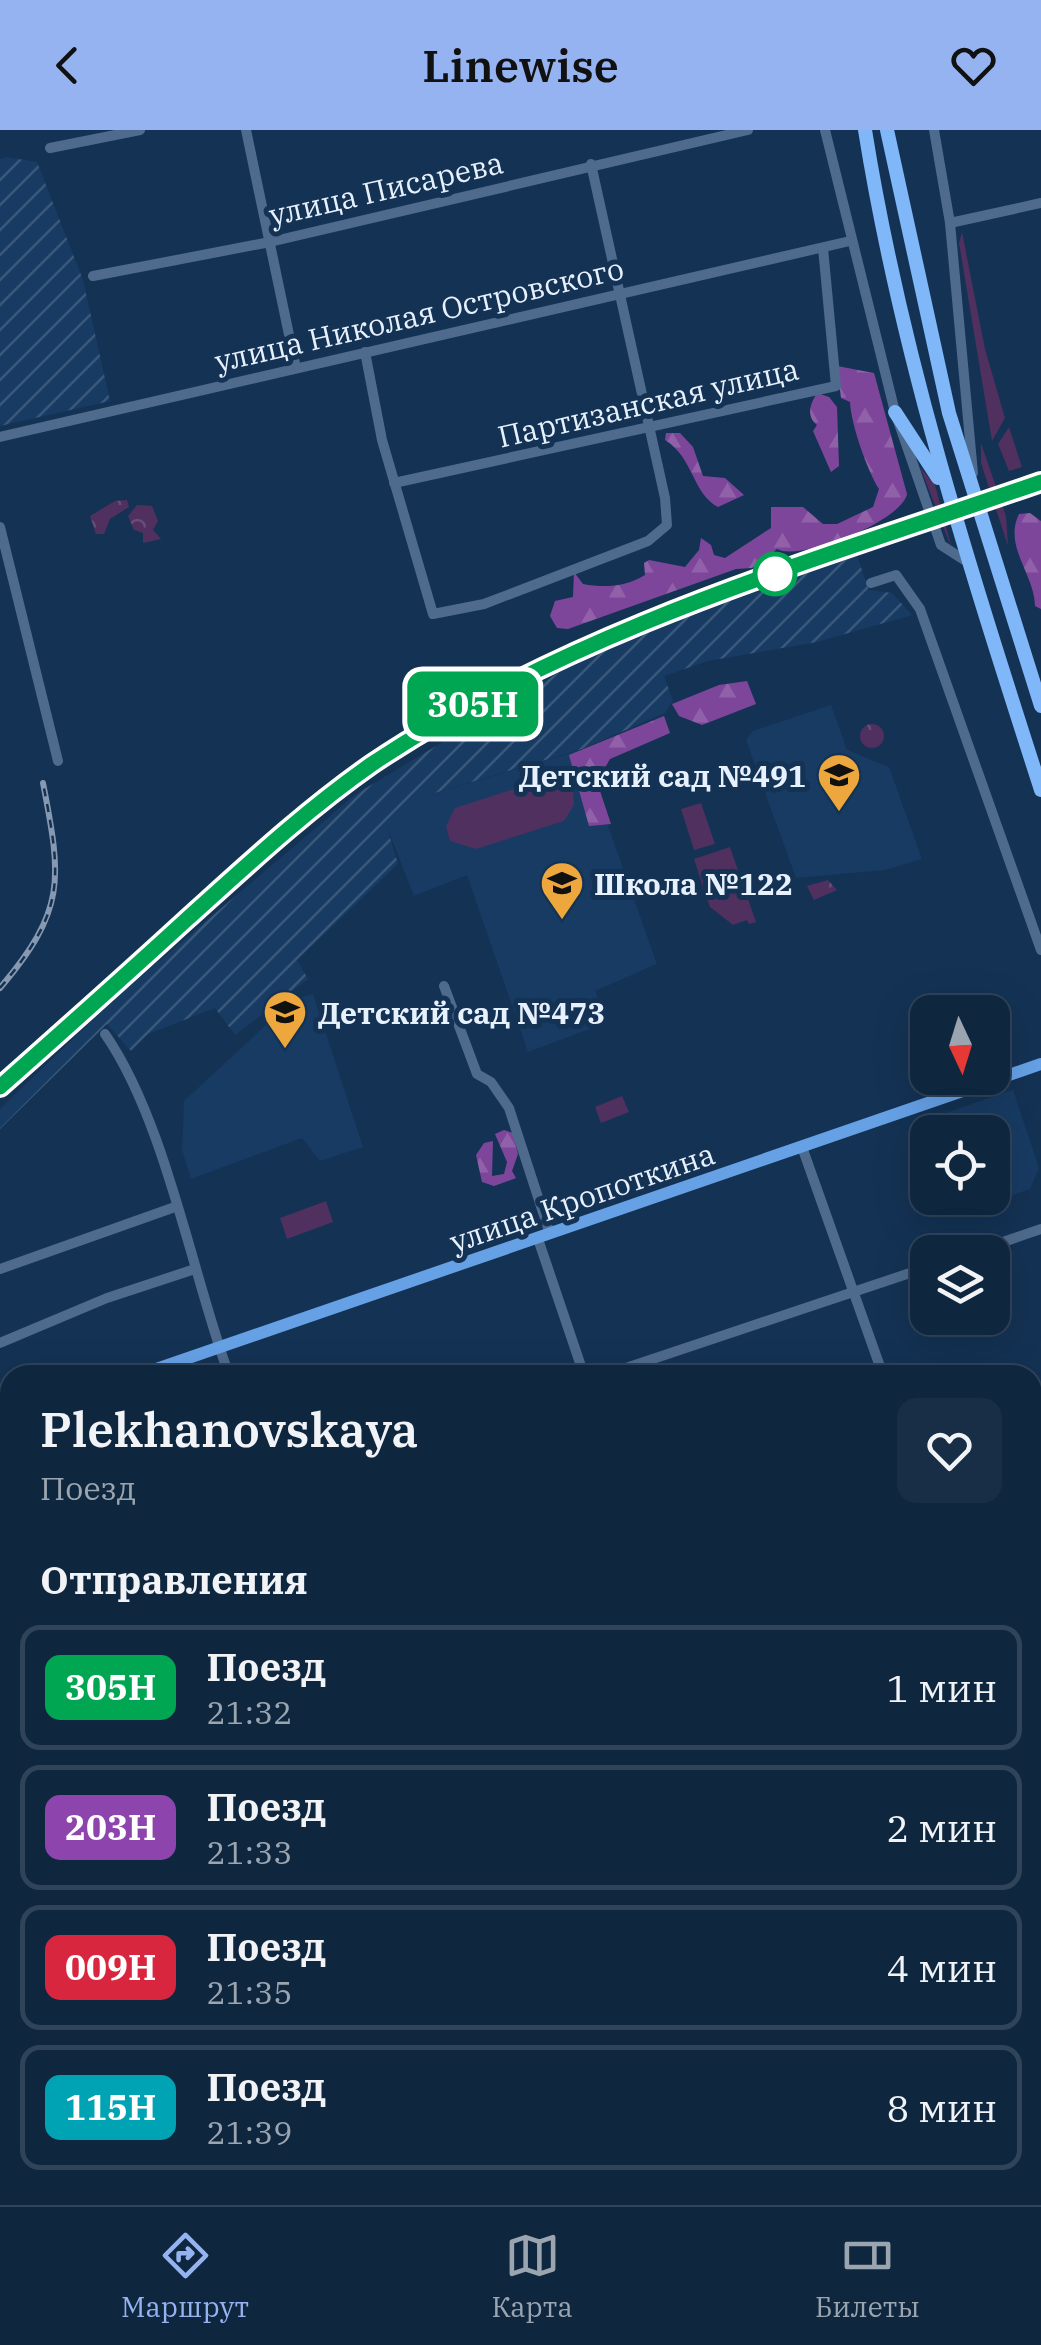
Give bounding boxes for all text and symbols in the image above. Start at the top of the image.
text: Linewise [422,36,619,94]
icon: back [40,38,95,93]
icon: heart [946,38,1001,93]
street label: улица Писарева [265,142,507,234]
street label: улица Николая Островского [211,248,627,380]
street label: Партизанская улица [494,348,802,456]
unlabelled marker [754,553,796,595]
line badge: 305Н [403,672,543,736]
text: 305Н [427,681,519,727]
school or university icon: Детский сад №491 [816,752,862,813]
place label: Детский сад №491 [519,756,806,795]
school or university icon: Школа №122 [539,860,585,921]
place label: Школа №122 [594,864,793,903]
school or university icon: Детский сад №473 [262,989,308,1050]
place label: Детский сад №473 [318,993,605,1032]
north arrow [910,995,1010,1095]
map controls [910,995,1010,1335]
button: locate [910,1115,1010,1215]
street label: улица Кропоткина [445,1133,719,1261]
button: layers [910,1235,1010,1335]
text: Plekhanovskaya [40,1398,418,1460]
button: heart [897,1398,1002,1503]
text: Поезд [40,1467,136,1509]
text: Отправления [40,1555,308,1604]
text: Поезд [206,1642,326,1691]
text: 1 мин [887,1663,997,1712]
text: 305Н [65,1664,156,1710]
text: 21:32 [206,1691,292,1733]
text: Поезд [206,1782,326,1831]
text: 2 мин [887,1803,997,1852]
text: 203Н [65,1804,156,1850]
text: 21:33 [206,1831,292,1873]
text: Поезд [206,1922,326,1971]
text: 4 мин [887,1943,997,1992]
text: 009Н [65,1944,156,1990]
text: 21:35 [206,1971,292,2013]
text: Поезд [206,2062,326,2111]
text: 8 мин [887,2083,997,2132]
text: 115Н [65,2084,156,2130]
text: 21:39 [206,2111,292,2153]
tab: Маршрут [121,2228,249,2325]
tab: Карта [491,2228,573,2325]
tab: Билеты [815,2228,920,2325]

